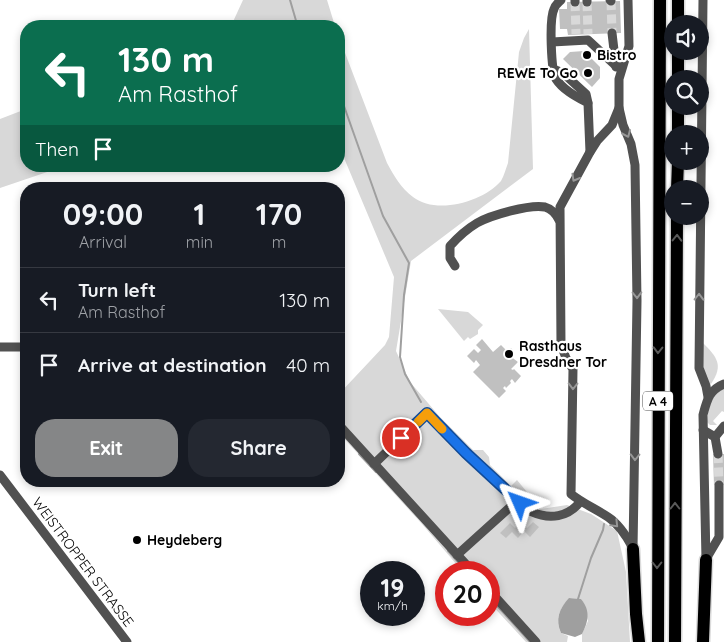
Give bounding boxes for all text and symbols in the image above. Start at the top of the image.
map controls [664,15,709,225]
button: sound [664,15,709,60]
text: 130 m [118,37,214,81]
icon: left [35,40,100,105]
place label: Bistro [597,46,637,64]
marker: Bistro [581,49,593,61]
place label: REWE To Go [497,64,578,82]
marker: REWE To Go [582,67,594,79]
button: search [664,70,709,115]
text: Am Rasthof [118,80,238,108]
button: + [664,125,709,170]
one-way arrow [620,129,631,138]
icon: arrive [89,135,117,163]
text: Then [35,137,79,161]
one-way arrow [571,173,581,182]
button: − [664,180,709,225]
text: 09:00 [63,195,143,233]
text: 1 [194,195,205,233]
text: 170 [256,195,302,233]
text: Arrival [79,232,127,252]
text: min [186,232,213,252]
text: m [272,232,286,252]
one-way arrow [672,234,682,242]
text: Turn left [78,278,156,302]
icon: left [35,286,63,314]
text: 130 m [279,288,330,312]
one-way arrow [632,291,642,299]
one-way arrow [694,293,704,300]
text: Am Rasthof [78,302,165,322]
place label: Rasthaus Dresdner Tor [519,337,607,371]
one-way arrow [653,346,663,354]
marker: Rasthaus Dresdner Tor [503,348,515,360]
icon: arrive [35,351,63,379]
text: Arrive at destination [78,353,267,377]
text: 40 m [286,353,330,377]
one-way arrow [568,382,578,390]
road number: A 4 [643,392,673,411]
pin [380,417,422,459]
button: Exit [35,419,178,477]
button: Share [188,419,330,477]
icon: arrive [387,424,415,452]
one-way arrow [630,454,640,461]
position arrow [493,476,545,528]
street label: WEISTROPPER STRASSE [28,494,138,630]
one-way arrow [670,502,680,510]
one-way arrow [610,518,619,527]
place label: Heydeberg [147,531,222,549]
marker: Heydeberg [131,534,143,546]
speed limit sign: 20 [435,561,500,626]
one-way arrow [652,561,662,569]
text: 19 [381,572,404,603]
text: km/h [377,598,408,613]

